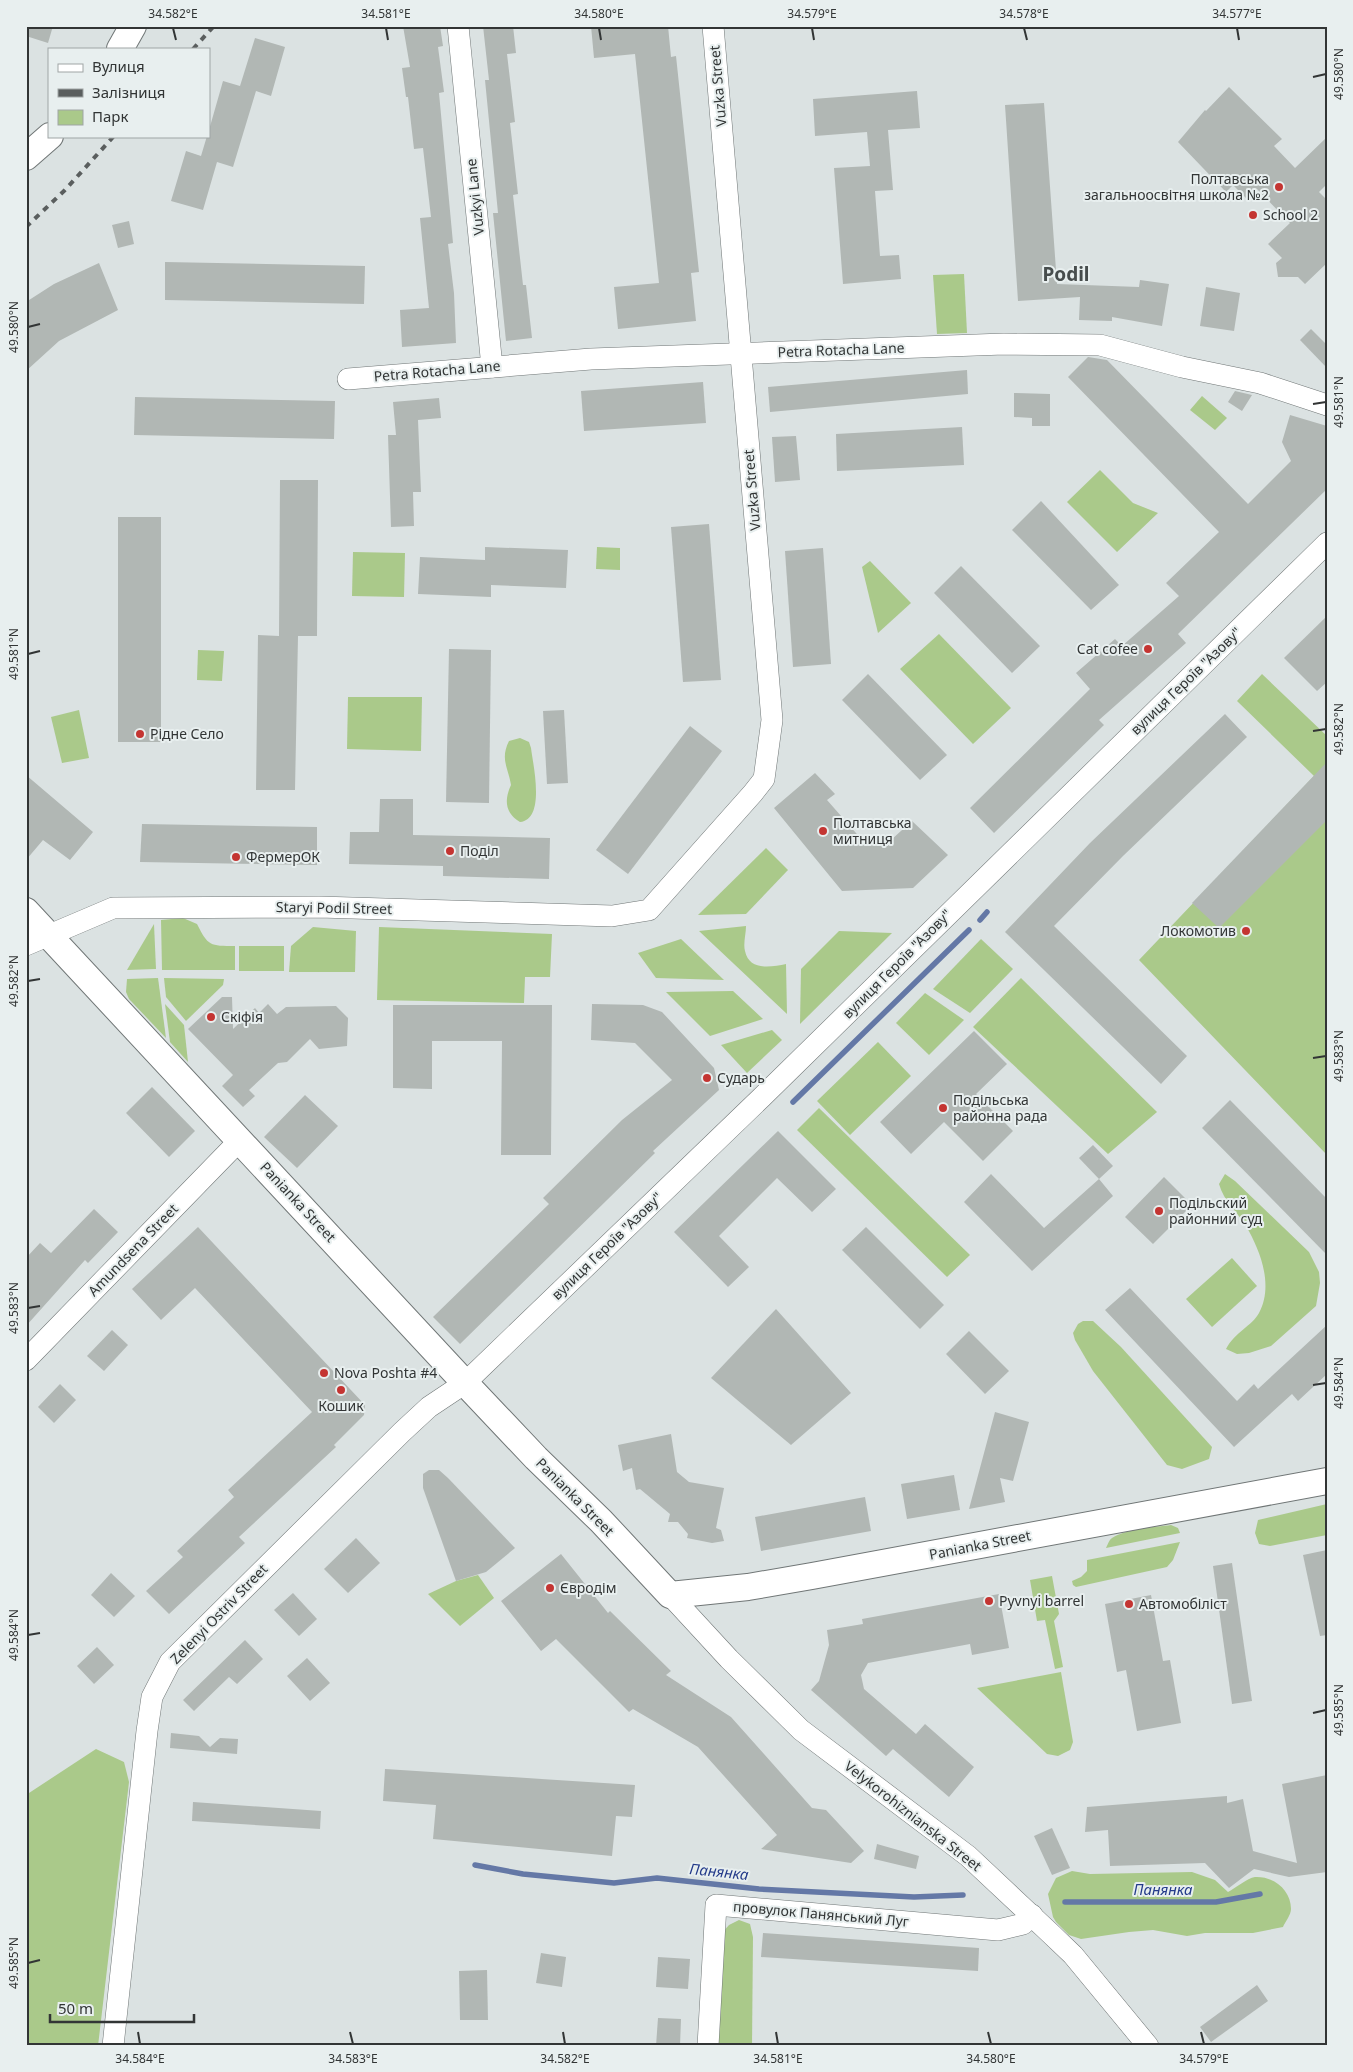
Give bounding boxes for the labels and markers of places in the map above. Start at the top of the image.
place label: Полтавська загальноосвітня школа №2 [1084,169,1269,204]
marker: Полтавська загальноосвітня школа №2 [1273,181,1285,193]
place label: School 2 [1263,205,1318,224]
marker: School 2 [1247,209,1259,221]
place label: Cat cofee [1077,639,1138,658]
marker: Cat cofee [1142,643,1154,655]
place label: Рідне Село [150,724,224,743]
marker: Рідне Село [134,728,146,740]
place label: Полтавська митниця [833,813,911,848]
marker: Полтавська митниця [817,825,829,837]
place label: Поділ [460,841,499,860]
marker: Поділ [444,845,456,857]
place label: ФермерОК [246,847,320,866]
marker: ФермерОК [230,851,242,863]
place label: Локомотив [1160,921,1236,940]
marker: Локомотив [1240,925,1252,937]
place label: Скіфія [221,1007,263,1026]
marker: Скіфія [205,1011,217,1023]
place label: Сударь [717,1068,765,1087]
marker: Сударь [701,1072,713,1084]
place label: Подільська районна рада [953,1090,1048,1125]
marker: Подільська районна рада [937,1102,949,1114]
place label: Подільский районний суд [1169,1193,1263,1228]
marker: Подільский районний суд [1153,1205,1165,1217]
place label: Nova Poshta #4 [334,1363,437,1382]
marker: Nova Poshta #4 [318,1367,330,1379]
marker: Кошик [335,1384,347,1396]
place label: Кошик [318,1396,364,1415]
place label: Євродім [560,1578,616,1597]
marker: Євродім [544,1582,556,1594]
place label: Pyvnyi barrel [999,1591,1084,1610]
place label: Автомобіліст [1139,1594,1227,1613]
marker: Pyvnyi barrel [983,1595,995,1607]
marker: Автомобіліст [1123,1598,1135,1610]

